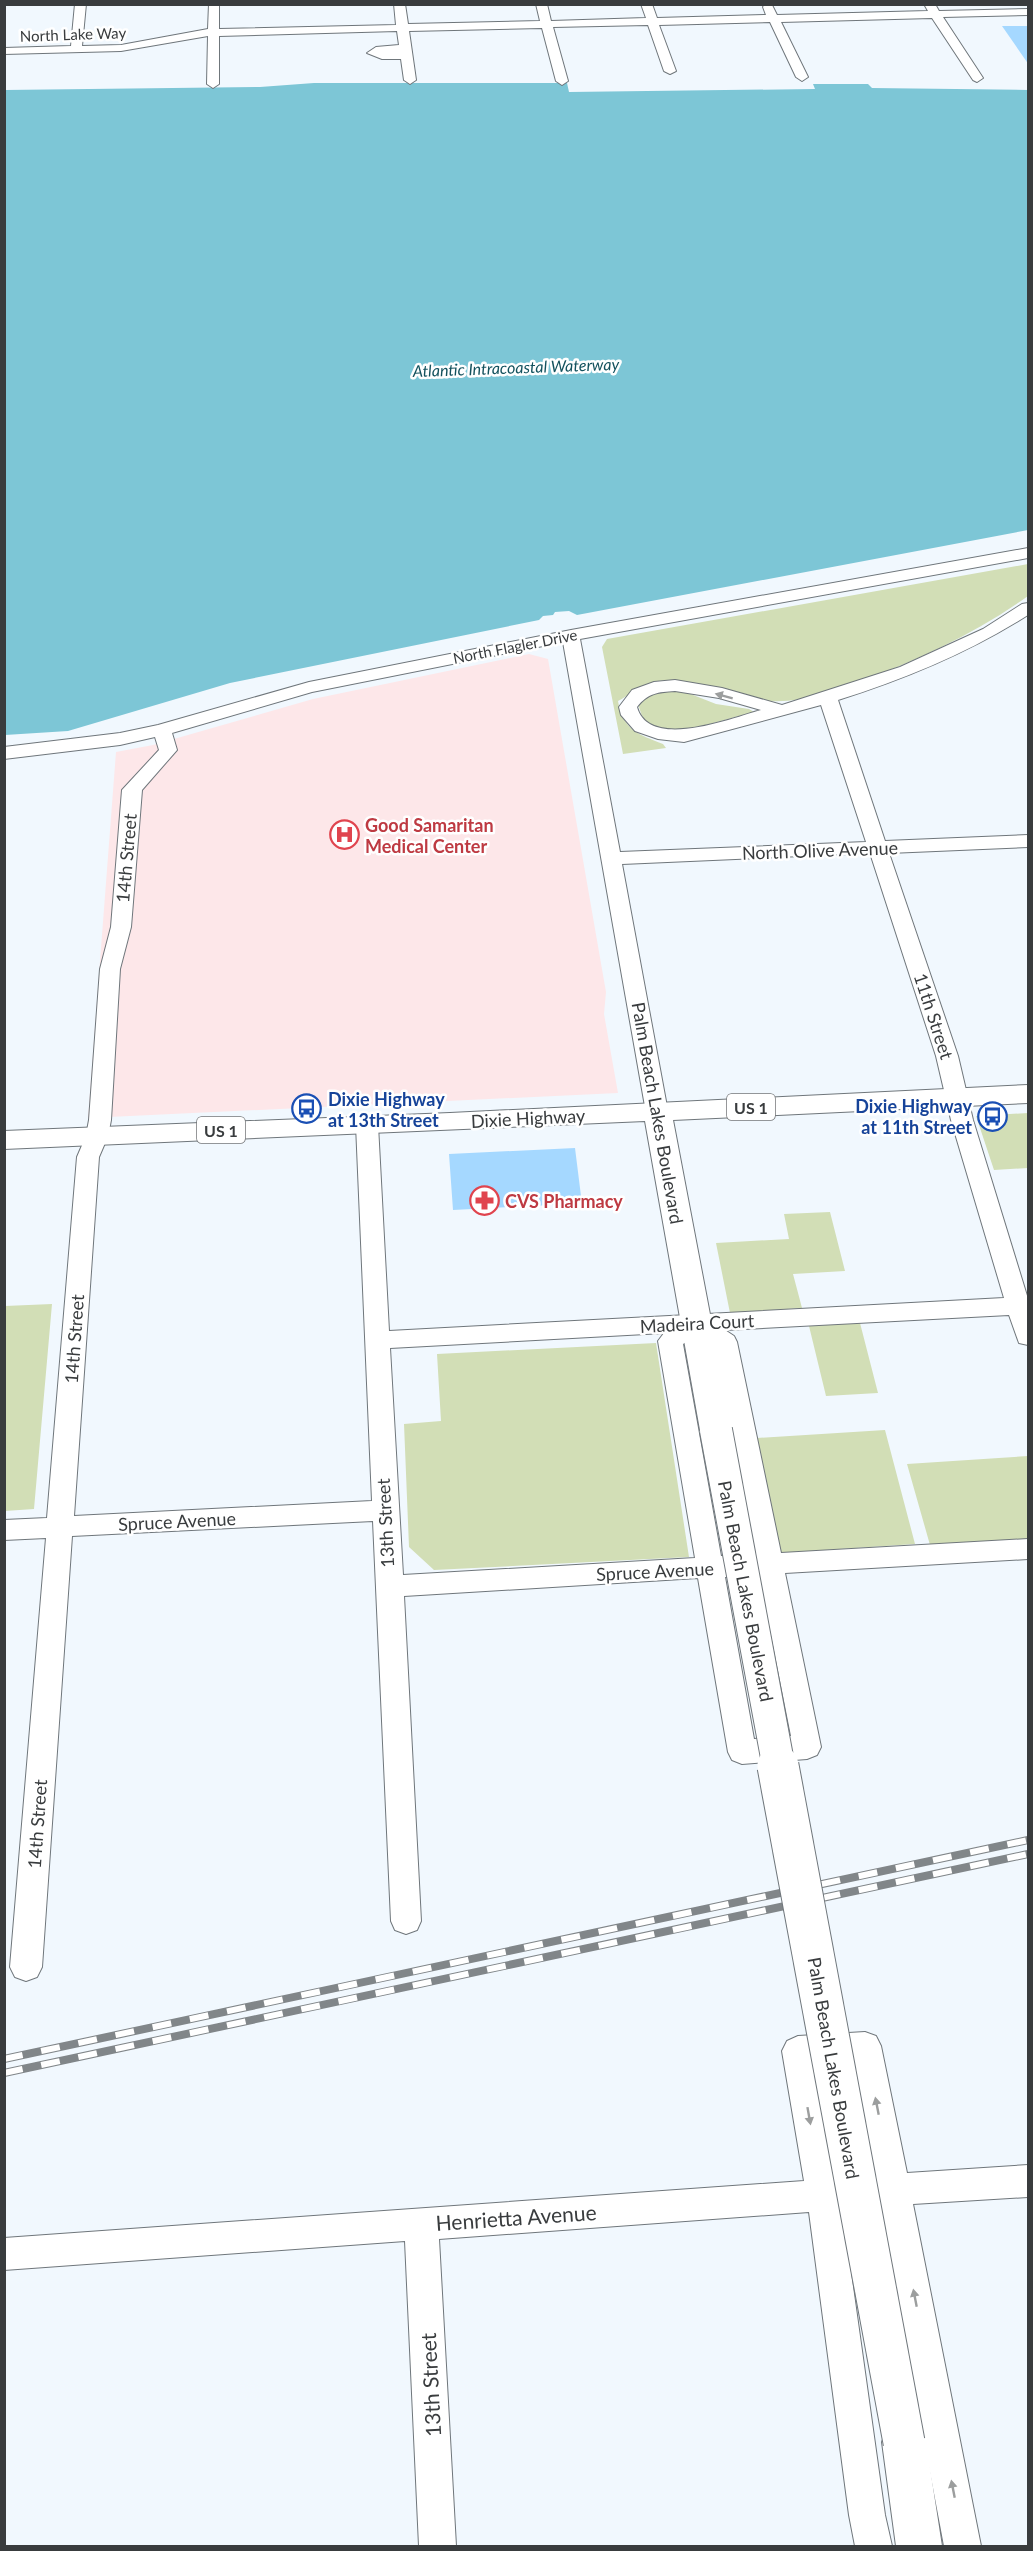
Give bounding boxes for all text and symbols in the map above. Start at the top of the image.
street label: North Lake Way [20,23,127,45]
water label: Atlantic Intracoastal Waterway [412,354,620,380]
street label: North Flagler Drive [451,625,579,667]
one-way arrow [715,690,733,700]
street label: 14th Street [111,812,141,903]
place label: Good Samaritan Medical Center [365,814,494,857]
hospital icon: Good Samaritan Medical Center [328,819,360,851]
street label: North Olive Avenue [742,836,898,864]
street label: 11th Street [910,970,958,1062]
street label: Palm Beach Lakes Boulevard [628,1000,688,1226]
place label: Dixie Highway at 13th Street [328,1088,445,1131]
bus stop icon: Dixie Highway at 13th Street [291,1093,323,1125]
road number: US 1 [727,1094,775,1120]
place label: Dixie Highway at 11th Street [855,1095,972,1138]
bus stop icon: Dixie Highway at 11th Street [977,1100,1009,1132]
street label: Dixie Highway [470,1104,586,1132]
road number: US 1 [197,1117,245,1143]
pharmacy icon: CVS Pharmacy [468,1185,500,1217]
place label: CVS Pharmacy [505,1190,623,1212]
street label: 14th Street [60,1293,88,1384]
street label: Madeira Court [639,1309,755,1337]
street label: 13th Street [372,1477,398,1568]
street label: Palm Beach Lakes Boulevard [714,1479,778,1703]
street label: Spruce Avenue [118,1507,236,1535]
street label: Spruce Avenue [596,1557,714,1585]
street label: 14th Street [23,1778,51,1869]
street label: Palm Beach Lakes Boulevard [804,1955,864,2181]
one-way arrow [872,2097,881,2116]
one-way arrow [805,2107,814,2126]
street label: Henrietta Avenue [435,2199,597,2235]
one-way arrow [910,2288,919,2307]
street label: 13th Street [415,2332,445,2438]
one-way arrow [948,2479,957,2498]

